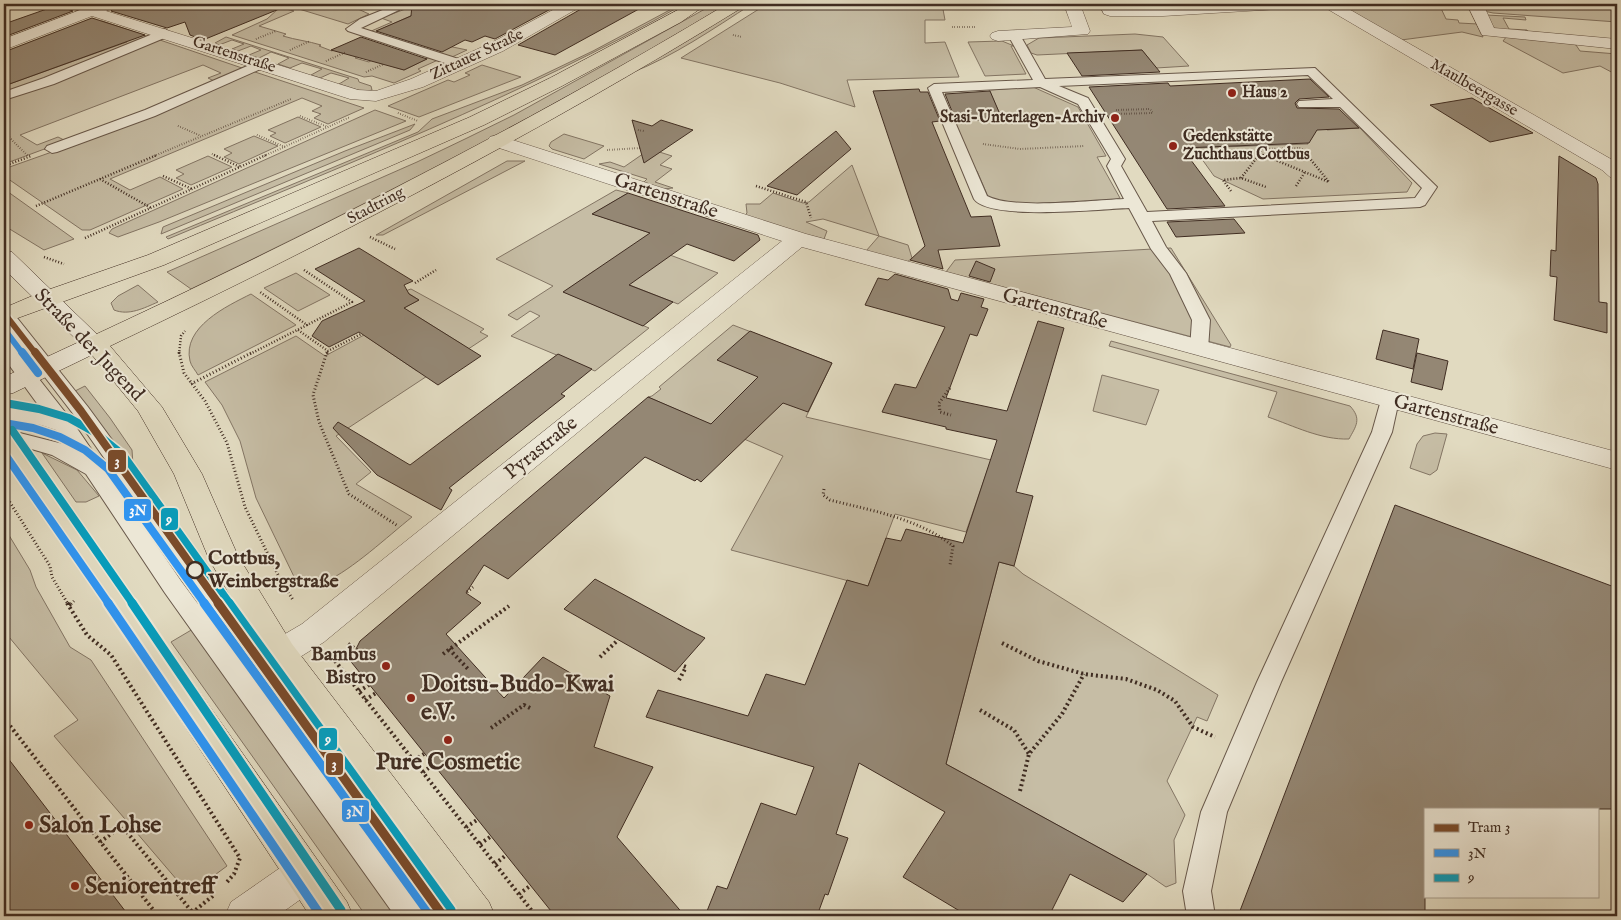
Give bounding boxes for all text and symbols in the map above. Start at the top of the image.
street label: Zittauer Straße [427,25,527,85]
street label: Gartenstraße [190,32,278,78]
street label: Maulbeergasse [1427,55,1521,121]
place label: Haus 2 [1242,83,1288,103]
marker: Haus 2 [1226,87,1238,99]
place label: Stasi-Unterlagen-Archiv [940,108,1106,128]
marker: Stasi-Unterlagen-Archiv [1109,112,1121,124]
place label: Gedenkstätte Zuchthaus Cottbus [1183,127,1310,165]
marker: Gedenkstätte Zuchthaus Cottbus [1167,140,1179,152]
street label: Gartenstraße [611,167,721,225]
street label: Stadtring [344,182,408,229]
street label: Straße der Jugend [29,283,150,407]
street label: Gartenstraße [1000,283,1110,335]
street label: Gartenstraße [1391,389,1501,441]
street label: Pyrastraße [499,411,583,485]
line badge: 3 [107,449,127,473]
text: 3 [114,453,120,471]
line badge: 3N [123,498,152,522]
text: 3N [129,502,147,520]
line badge: 9 [160,507,179,531]
text: 9 [165,511,172,529]
place label: Cottbus, Weinbergstraße [207,546,339,594]
marker: Cottbus, Weinbergstraße [186,561,204,579]
place label: Bambus Bistro [311,642,376,690]
marker: Bambus Bistro [380,660,392,672]
place label: Doitsu-Budo-Kwai e.V. [421,669,615,728]
marker: Doitsu-Budo-Kwai e.V. [405,692,417,704]
line badge: 9 [318,727,338,751]
text: 9 [324,731,331,749]
marker: Pure Cosmetic [442,734,454,746]
place label: Pure Cosmetic [376,747,520,778]
line badge: 3 [325,752,344,776]
text: 3 [331,756,337,774]
line badge: 3N [341,799,370,823]
text: 3N [346,803,364,821]
legend [1424,808,1598,898]
place label: Salon Lohse [39,810,161,841]
text: Tram 3 [1468,818,1510,837]
marker: Salon Lohse [23,819,35,831]
text: 3N [1468,844,1487,863]
text: 9 [1467,868,1475,887]
place label: Seniorentreff [85,871,219,902]
marker: Seniorentreff [69,880,81,892]

